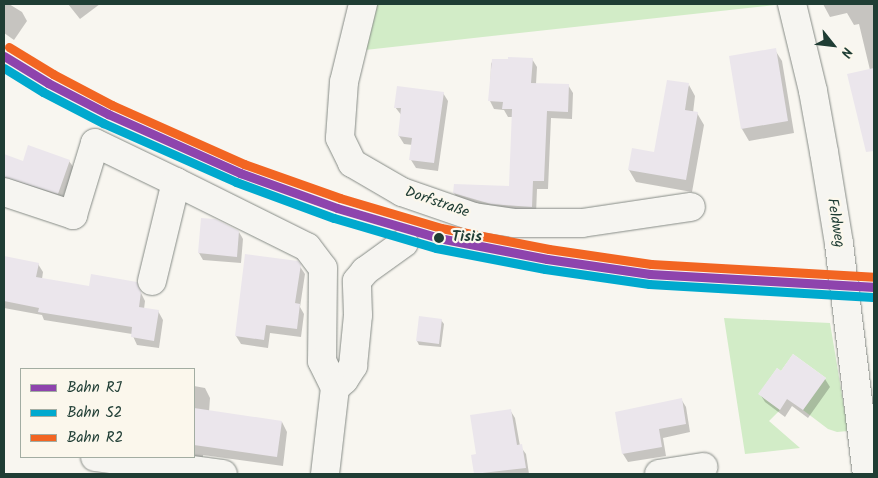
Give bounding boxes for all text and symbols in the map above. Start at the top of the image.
north arrow [808,20,858,70]
text: N [834,43,858,61]
street label: Dorfstraße [402,184,472,222]
street label: Feldweg [822,197,848,249]
marker: Tisis [430,229,448,247]
place label: Tisis [452,229,482,247]
legend [20,368,195,458]
text: Bahn RJ [67,376,121,400]
text: Bahn S2 [67,401,122,425]
text: Bahn R2 [67,426,123,450]

